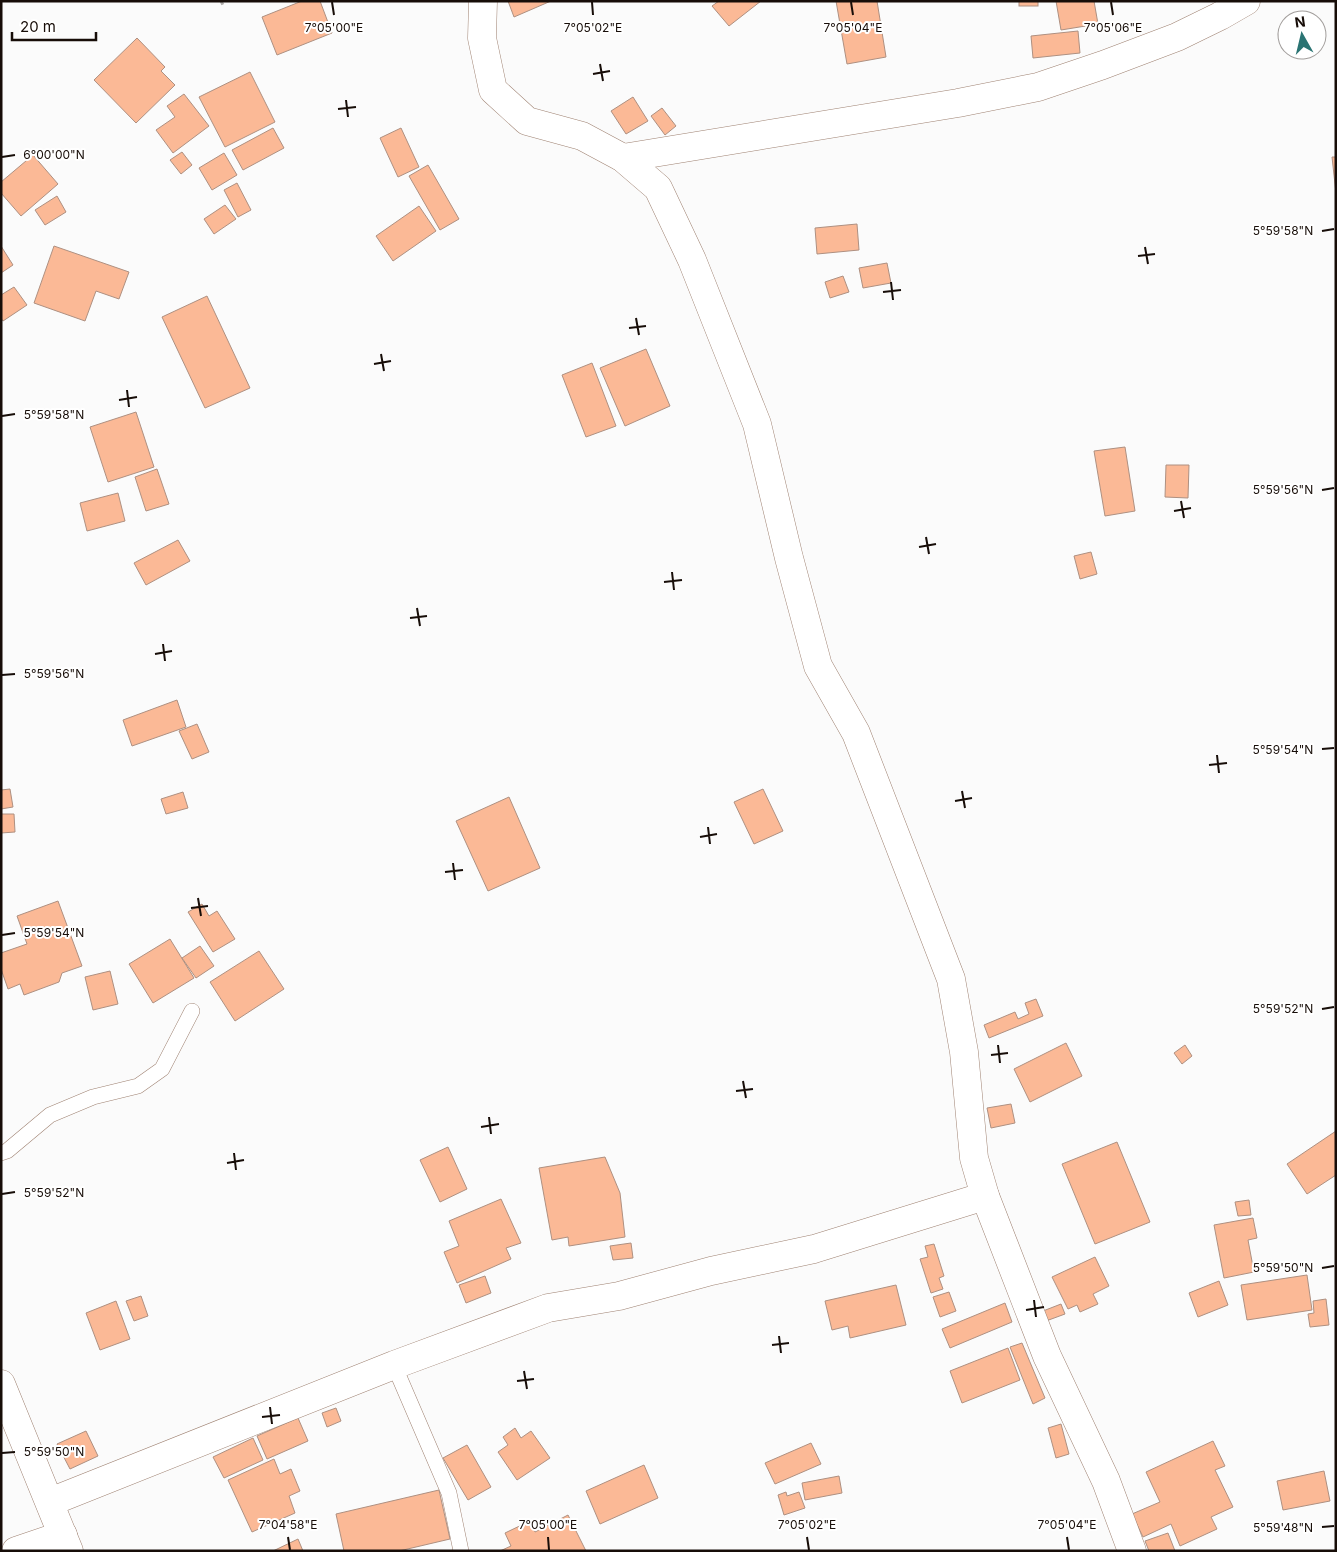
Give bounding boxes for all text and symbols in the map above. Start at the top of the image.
scale bar [12,10,96,42]
north arrow [1277,10,1327,60]
text: N [1294,12,1307,31]
text: 20 m [20,17,56,36]
text: 7°05'00"E [305,20,363,35]
text: 7°05'02"E [564,20,622,35]
text: 7°05'04"E [824,20,882,35]
text: 7°05'06"E [1084,20,1142,35]
text: 6°00'00"N [23,147,85,162]
text: 5°59'58"N [1253,223,1313,238]
text: 5°59'58"N [24,407,84,422]
text: 5°59'56"N [1253,482,1313,497]
text: 5°59'56"N [24,666,84,681]
text: 5°59'54"N [1253,742,1313,757]
text: 5°59'54"N [24,925,84,940]
text: 5°59'52"N [1253,1001,1313,1016]
text: 5°59'52"N [24,1185,84,1200]
text: 5°59'50"N [1253,1260,1313,1275]
text: 5°59'50"N [24,1444,84,1459]
text: 7°04'58"E [259,1517,317,1532]
text: 7°05'00"E [519,1517,577,1532]
text: 7°05'02"E [778,1517,836,1532]
text: 7°05'04"E [1038,1517,1096,1532]
text: 5°59'48"N [1253,1520,1313,1535]

